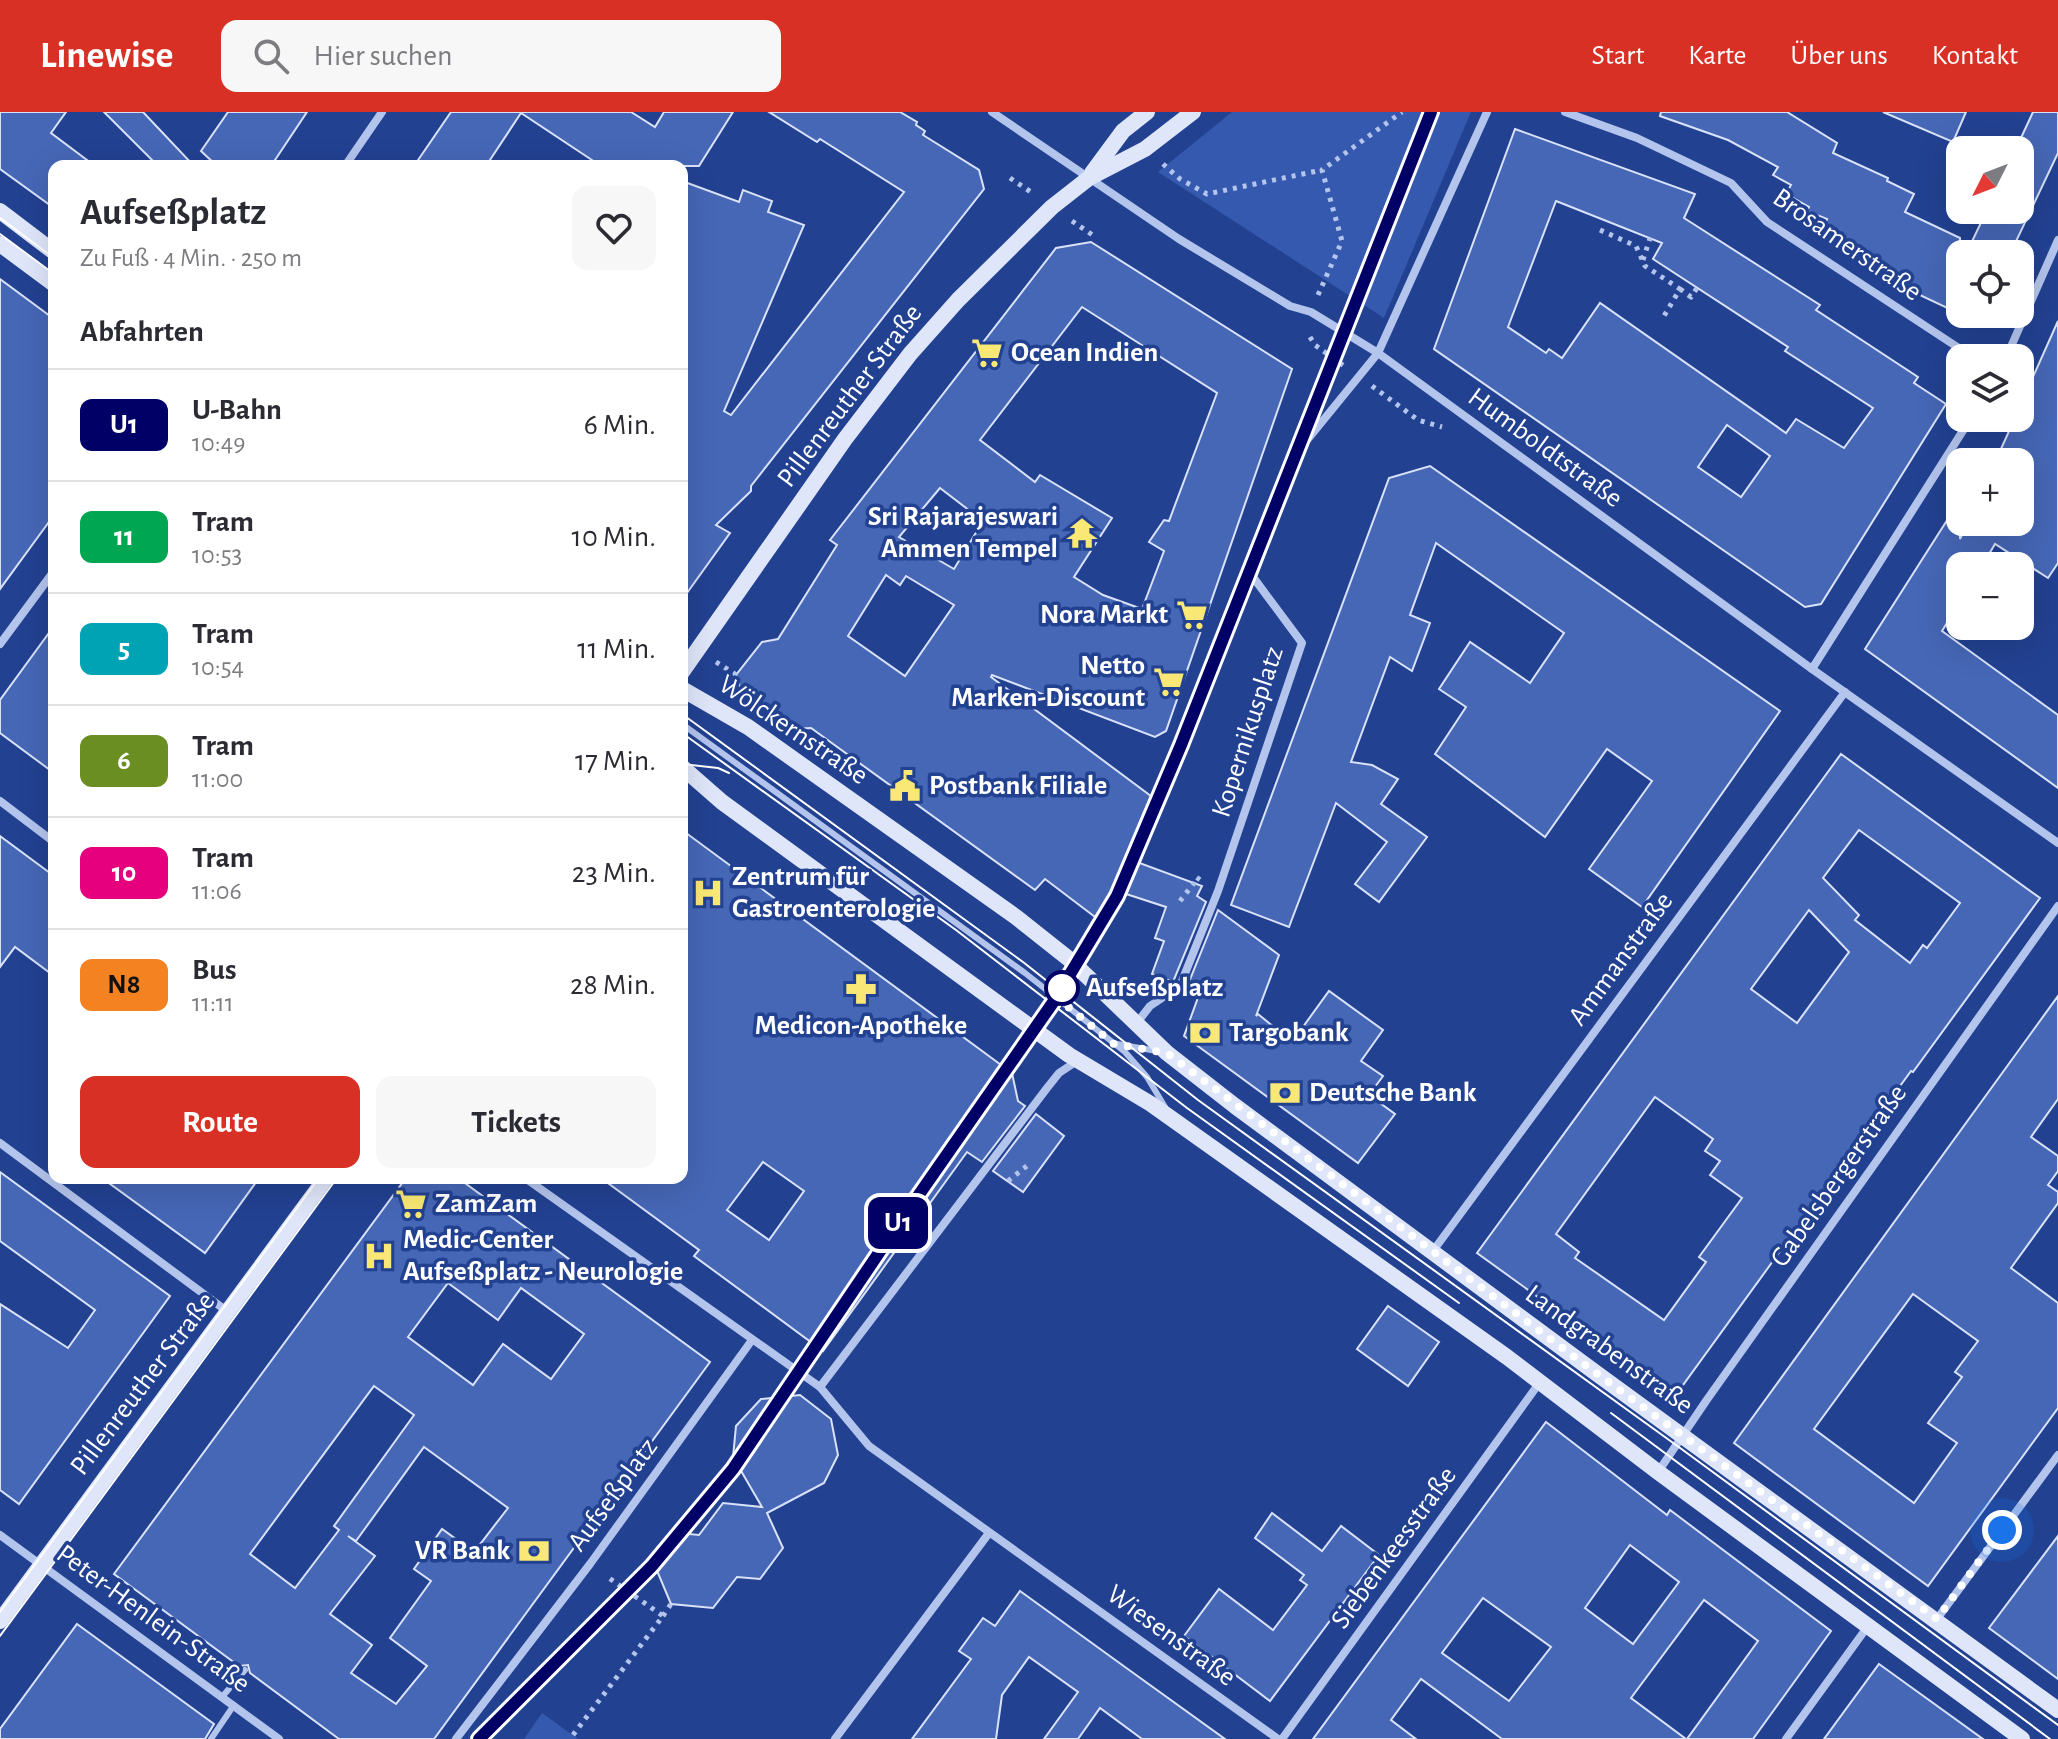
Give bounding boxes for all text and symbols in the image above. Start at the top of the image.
search box [221,20,781,92]
icon: search [249,34,293,78]
text: Linewise [40,37,173,75]
text: Hier suchen [313,41,452,71]
text: Start [1592,42,1644,70]
text: Karte [1688,42,1747,70]
text: Über uns [1791,42,1888,70]
text: Kontakt [1932,42,2018,70]
north arrow [1946,136,2034,224]
map controls [1946,136,2034,640]
street label: Brosamerstraße [1768,184,1926,306]
button: heart [572,186,656,270]
text: Aufseßplatz [80,194,266,232]
button: locate [1946,240,2034,328]
text: Zu Fuß · 4 Min. · 250 m [80,245,302,271]
street label: Pillenreuther Straße [772,299,928,493]
text: Abfahrten [80,317,204,347]
supermarket icon: Ocean Indien [970,336,1004,370]
place label: Ocean Indien [1011,339,1158,367]
button: layers [1946,344,2034,432]
street label: Humboldtstraße [1463,383,1627,513]
text: U-Bahn [192,395,282,425]
text: 6 Min. [584,410,656,440]
text: U1 [110,411,138,439]
text: 10:49 [192,430,245,456]
button: + [1946,448,2034,536]
place label: Sri Rajarajeswari Ammen Tempel [868,503,1058,563]
text: Tram [192,507,254,537]
temple icon: Sri Rajarajeswari Ammen Tempel [1065,516,1099,550]
text: 10 Min. [572,522,656,552]
text: 11 [114,523,134,551]
text: 10:53 [192,542,242,568]
button: − [1946,552,2034,640]
supermarket icon: Nora Markt [1175,598,1209,632]
place label: Nora Markt [1040,601,1169,629]
text: Tram [192,619,254,649]
text: 11 Min. [577,634,656,664]
text: 5 [118,635,130,663]
street label: Kopernikusplatz [1207,643,1289,821]
place label: Netto Marken-Discount [951,652,1146,712]
text: 10:54 [192,654,244,680]
supermarket icon: Netto Marken-Discount [1152,665,1186,699]
street label: Wölckernstraße [713,670,873,790]
text: Tram [192,731,254,761]
text: 17 Min. [575,746,656,776]
text: 6 [117,747,131,775]
text: 11:00 [192,766,243,792]
public building icon: Postbank Filiale [888,769,922,803]
place label: Postbank Filiale [929,772,1107,800]
text: Tram [192,843,254,873]
text: 23 Min. [572,858,656,888]
text: 10 [112,859,136,887]
place label: Zentrum für Gastroenterologie [732,863,936,923]
hospital icon: Zentrum für Gastroenterologie [691,876,725,910]
text: 11:06 [192,878,242,904]
street label: Ammanstraße [1564,887,1678,1031]
text: Bus [192,955,237,985]
text: 28 Min. [570,970,656,1000]
text: N8 [107,971,141,999]
marker: Aufseßplatz [1045,971,1079,1005]
pharmacy icon: Medicon-Apotheke [844,972,878,1006]
place label: Aufseßplatz [1086,974,1223,1002]
text: 11:11 [192,990,234,1016]
place label: Medicon-Apotheke [755,1012,967,1040]
bank icon: Targobank [1188,1016,1222,1050]
place label: Targobank [1229,1019,1349,1047]
button: Route [80,1076,360,1168]
button: Tickets [376,1076,656,1168]
bank icon: Deutsche Bank [1268,1076,1302,1110]
place label: Deutsche Bank [1309,1079,1477,1107]
street label: Gabelsbergerstraße [1766,1080,1912,1272]
supermarket icon: ZamZam [394,1187,428,1221]
place label: ZamZam [435,1190,537,1218]
line badge: U1 [862,1197,934,1249]
text: U1 [884,1209,912,1237]
place label: Medic-Center Aufseßplatz - Neurologie [403,1226,683,1286]
hospital icon: Medic-Center Aufseßplatz - Neurologie [362,1239,396,1273]
street label: Landgrabenstraße [1520,1280,1698,1420]
street label: Pillenreuther Straße [65,1287,221,1481]
street label: Aufseßplatz [563,1433,663,1557]
street label: Siebenkeesstraße [1326,1462,1462,1634]
your location [1982,1510,2022,1550]
bank icon: VR Bank [517,1534,551,1568]
place label: VR Bank [415,1537,510,1565]
street label: Peter-Henlein-Straße [51,1540,255,1698]
street label: Wiesenstraße [1101,1580,1241,1692]

